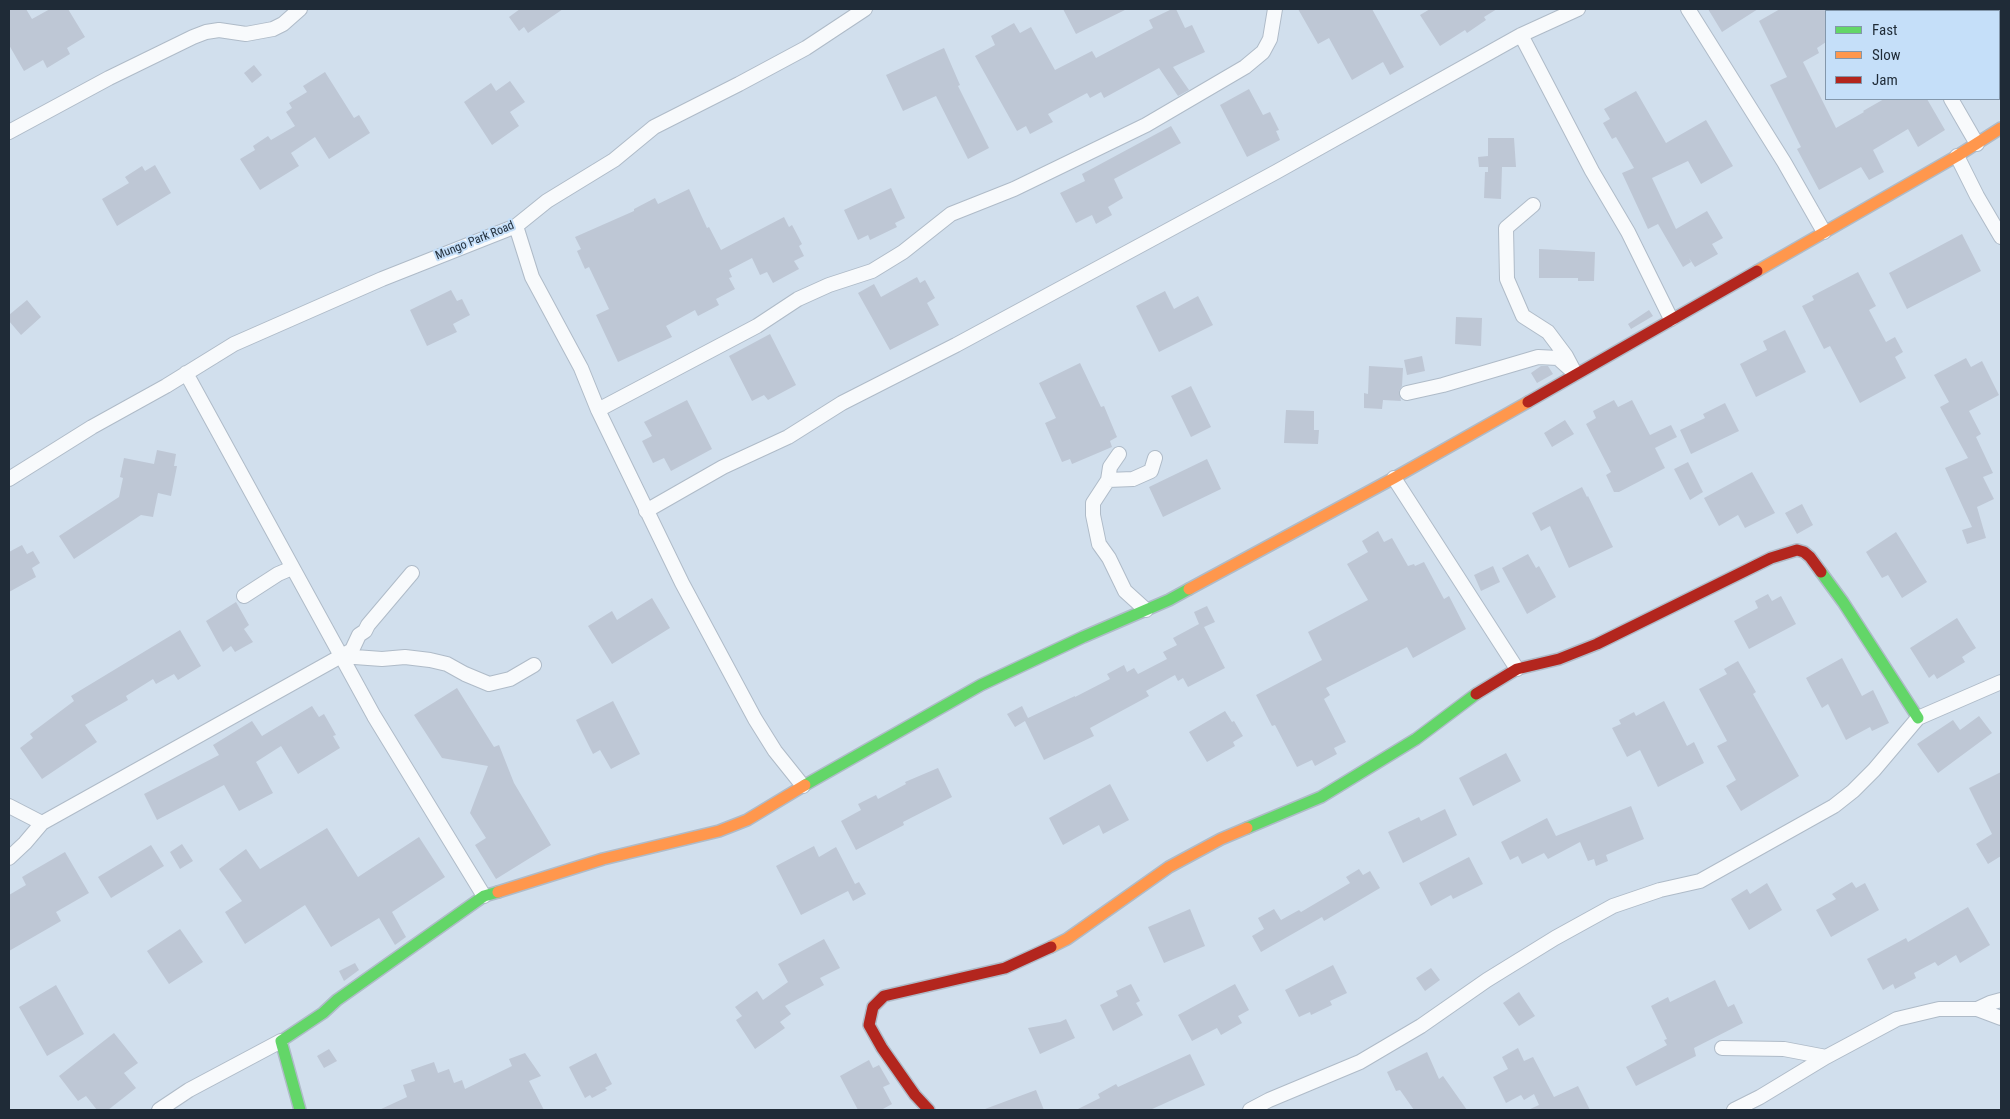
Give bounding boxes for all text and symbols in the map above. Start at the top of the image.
legend [1825,10,2000,100]
text: Fast [1872,21,1897,39]
text: Slow [1872,46,1901,64]
text: Jam [1872,71,1898,89]
street label: Mungo Park Road [434,219,516,263]

